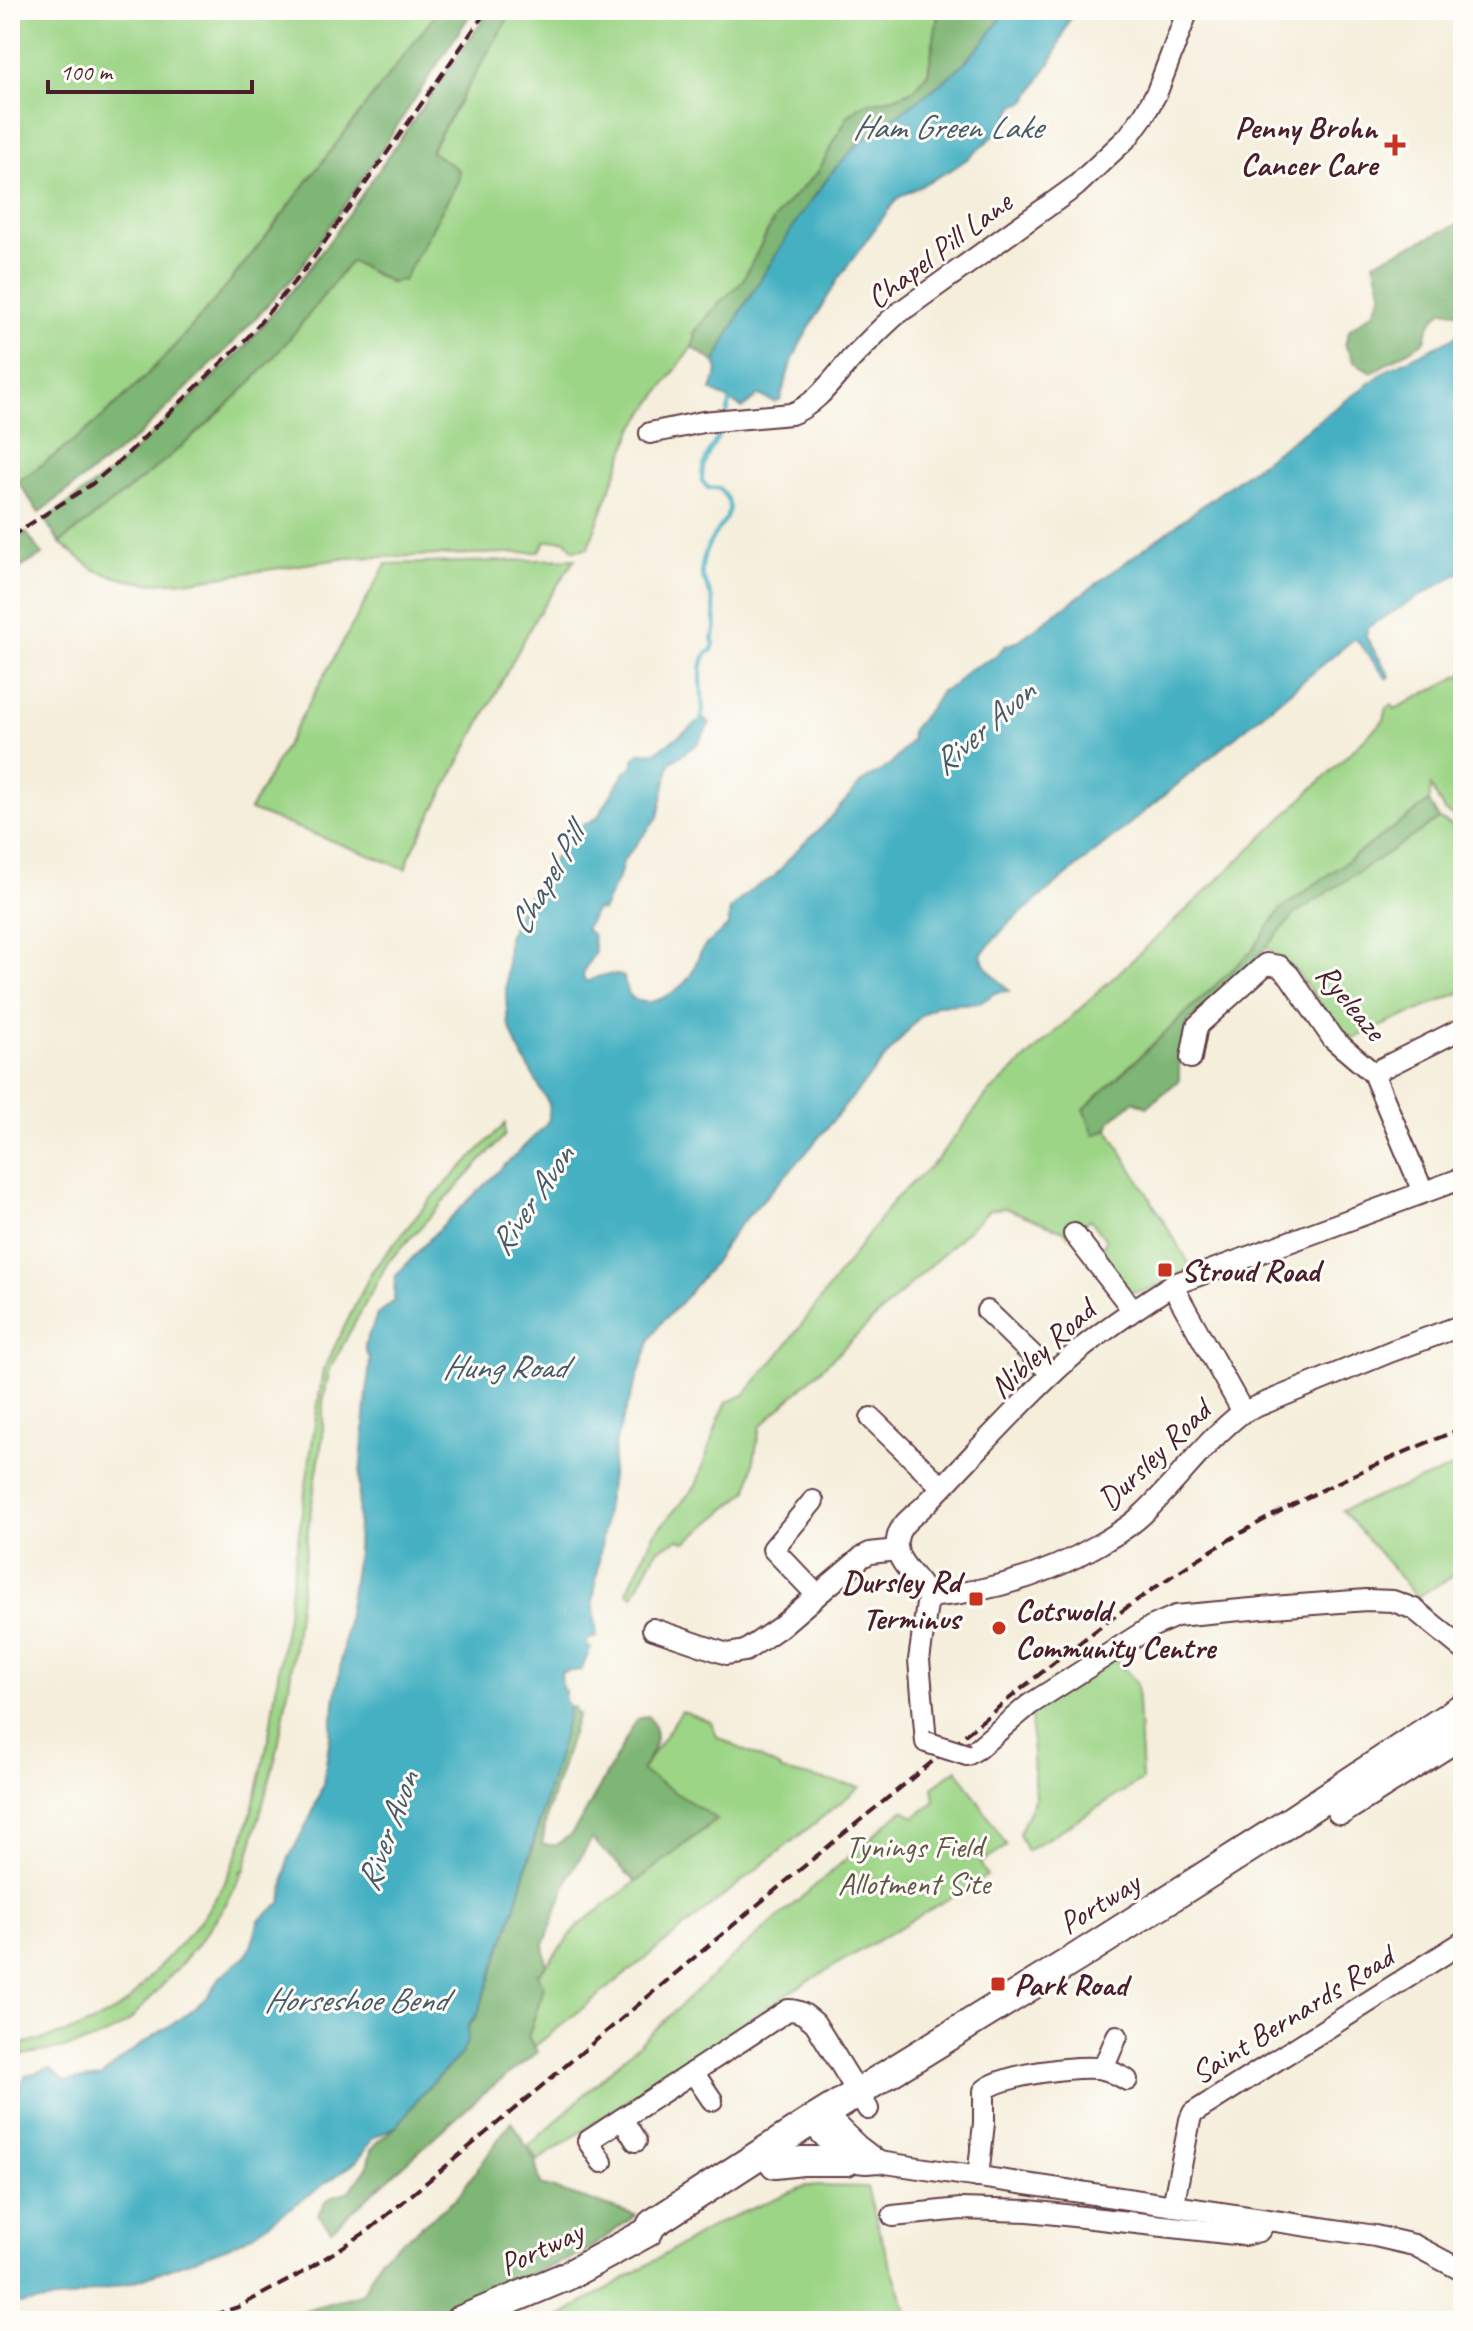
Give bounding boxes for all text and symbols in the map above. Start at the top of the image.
scale bar [48,44,252,94]
text: 100 m [60,57,114,87]
water label: Ham Green Lake [853,105,1046,148]
place label: Penny Brohn Cancer Care [1235,107,1380,185]
marker: Penny Brohn Cancer Care [1384,134,1406,156]
street label: Chapel Pill Lane [858,180,1022,318]
water label: River Avon [922,669,1046,784]
water label: Chapel Pill [498,808,600,942]
street label: Ryeleaze [1307,955,1397,1051]
water label: River Avon [479,1135,585,1263]
place label: Stroud Road [1181,1250,1325,1291]
marker: Stroud Road [1156,1261,1174,1279]
street label: Nibley Road [980,1288,1107,1407]
water label: Hung Road [442,1345,575,1388]
street label: Dursley Road [1089,1387,1223,1519]
place label: Dursley Rd Terminus [842,1561,965,1639]
marker: Dursley Rd Terminus [967,1590,985,1608]
place label: Cotswold Community Centre [1015,1590,1217,1668]
marker: Cotswold Community Centre [990,1619,1008,1637]
water label: River Avon [346,1763,429,1896]
park label: Tynings Field Allotment Site [838,1826,993,1904]
street label: Portway [1051,1861,1150,1944]
street label: Saint Bernards Road [1183,1933,1406,2094]
place label: Park Road [1014,1964,1132,2005]
marker: Park Road [989,1975,1007,1993]
water label: Horseshoe Bend [264,1978,456,2021]
street label: Portway [493,2210,592,2285]

